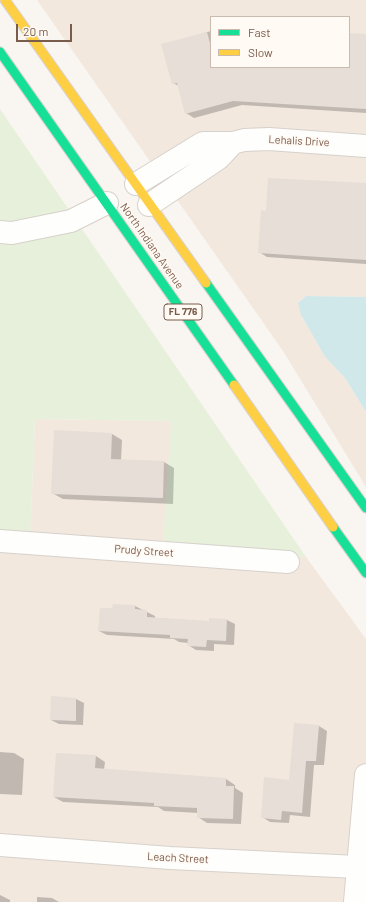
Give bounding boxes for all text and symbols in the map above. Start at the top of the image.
scale bar [18,16,74,42]
legend [210,16,350,68]
text: 20 m [23,24,49,38]
text: Fast [248,25,271,39]
text: Slow [248,45,273,59]
street label: Lehalis Drive [268,133,330,149]
street label: North Indiana Avenue [117,201,187,291]
road number: FL 776 [164,304,202,320]
street label: Prudy Street [114,542,174,560]
street label: Leach Street [147,850,209,866]

